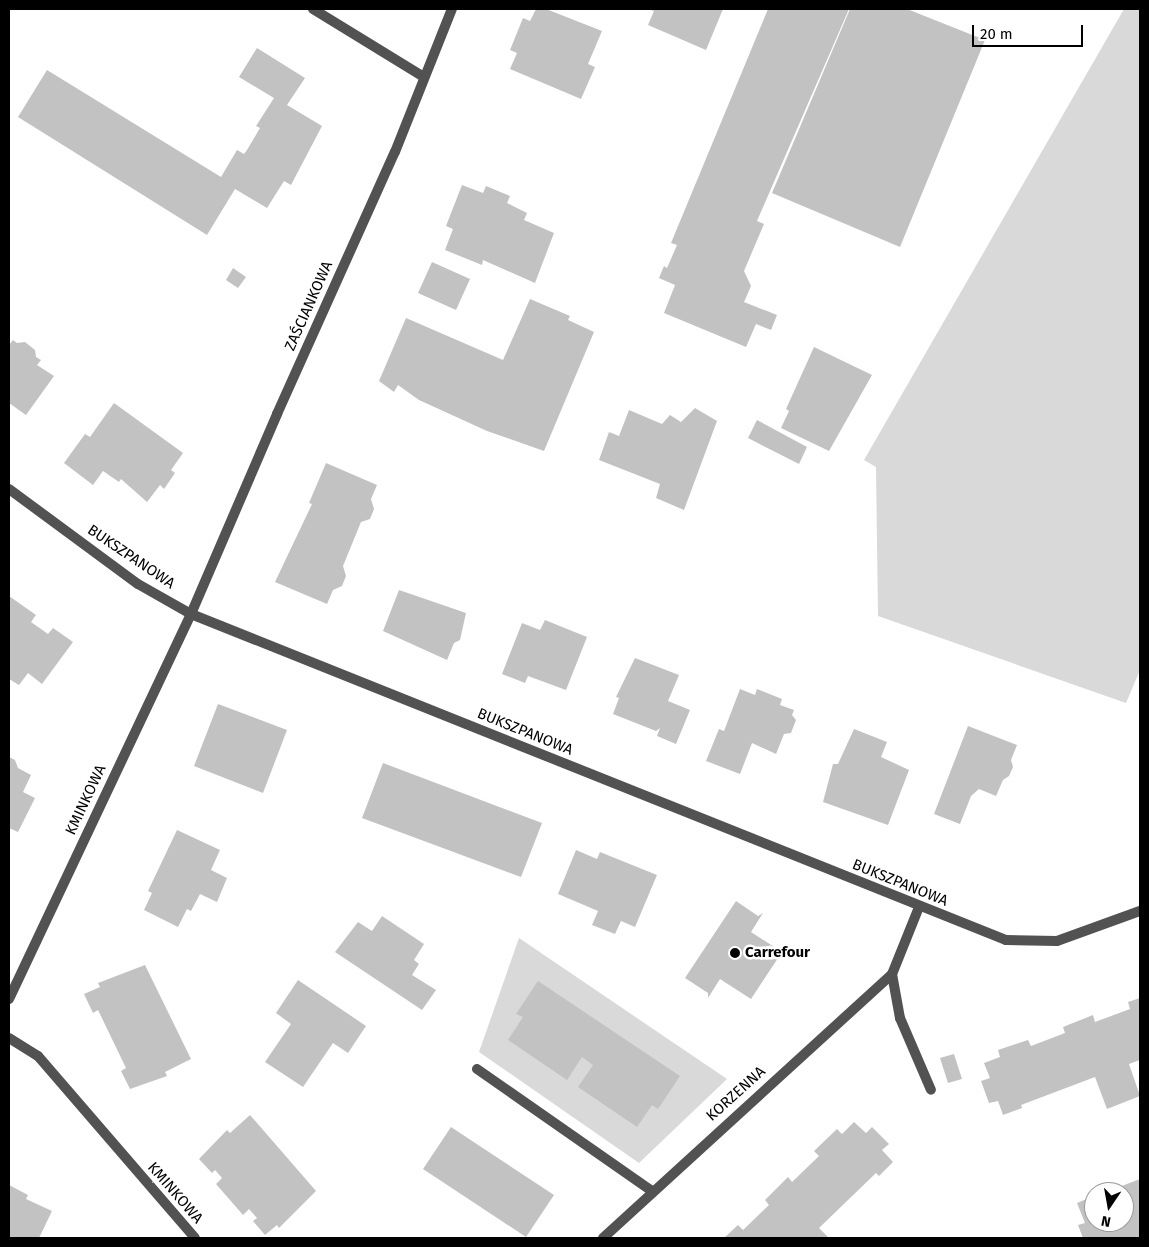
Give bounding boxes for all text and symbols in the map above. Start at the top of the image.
scale bar [974,15,1085,47]
text: 20 m [980,25,1013,43]
street label: ZAŚCIANKOWA [281,258,337,354]
street label: BUKSZPANOWA [84,521,178,593]
street label: BUKSZPANOWA [475,705,575,759]
street label: KMINKOWA [62,762,110,838]
street label: BUKSZPANOWA [850,856,950,910]
place label: Carrefour [745,944,810,962]
marker: Carrefour [729,947,741,959]
street label: KORZENNA [703,1063,769,1125]
street label: KMINKOWA [144,1159,206,1227]
north arrow [1084,1182,1134,1232]
text: N [1100,1212,1112,1230]

